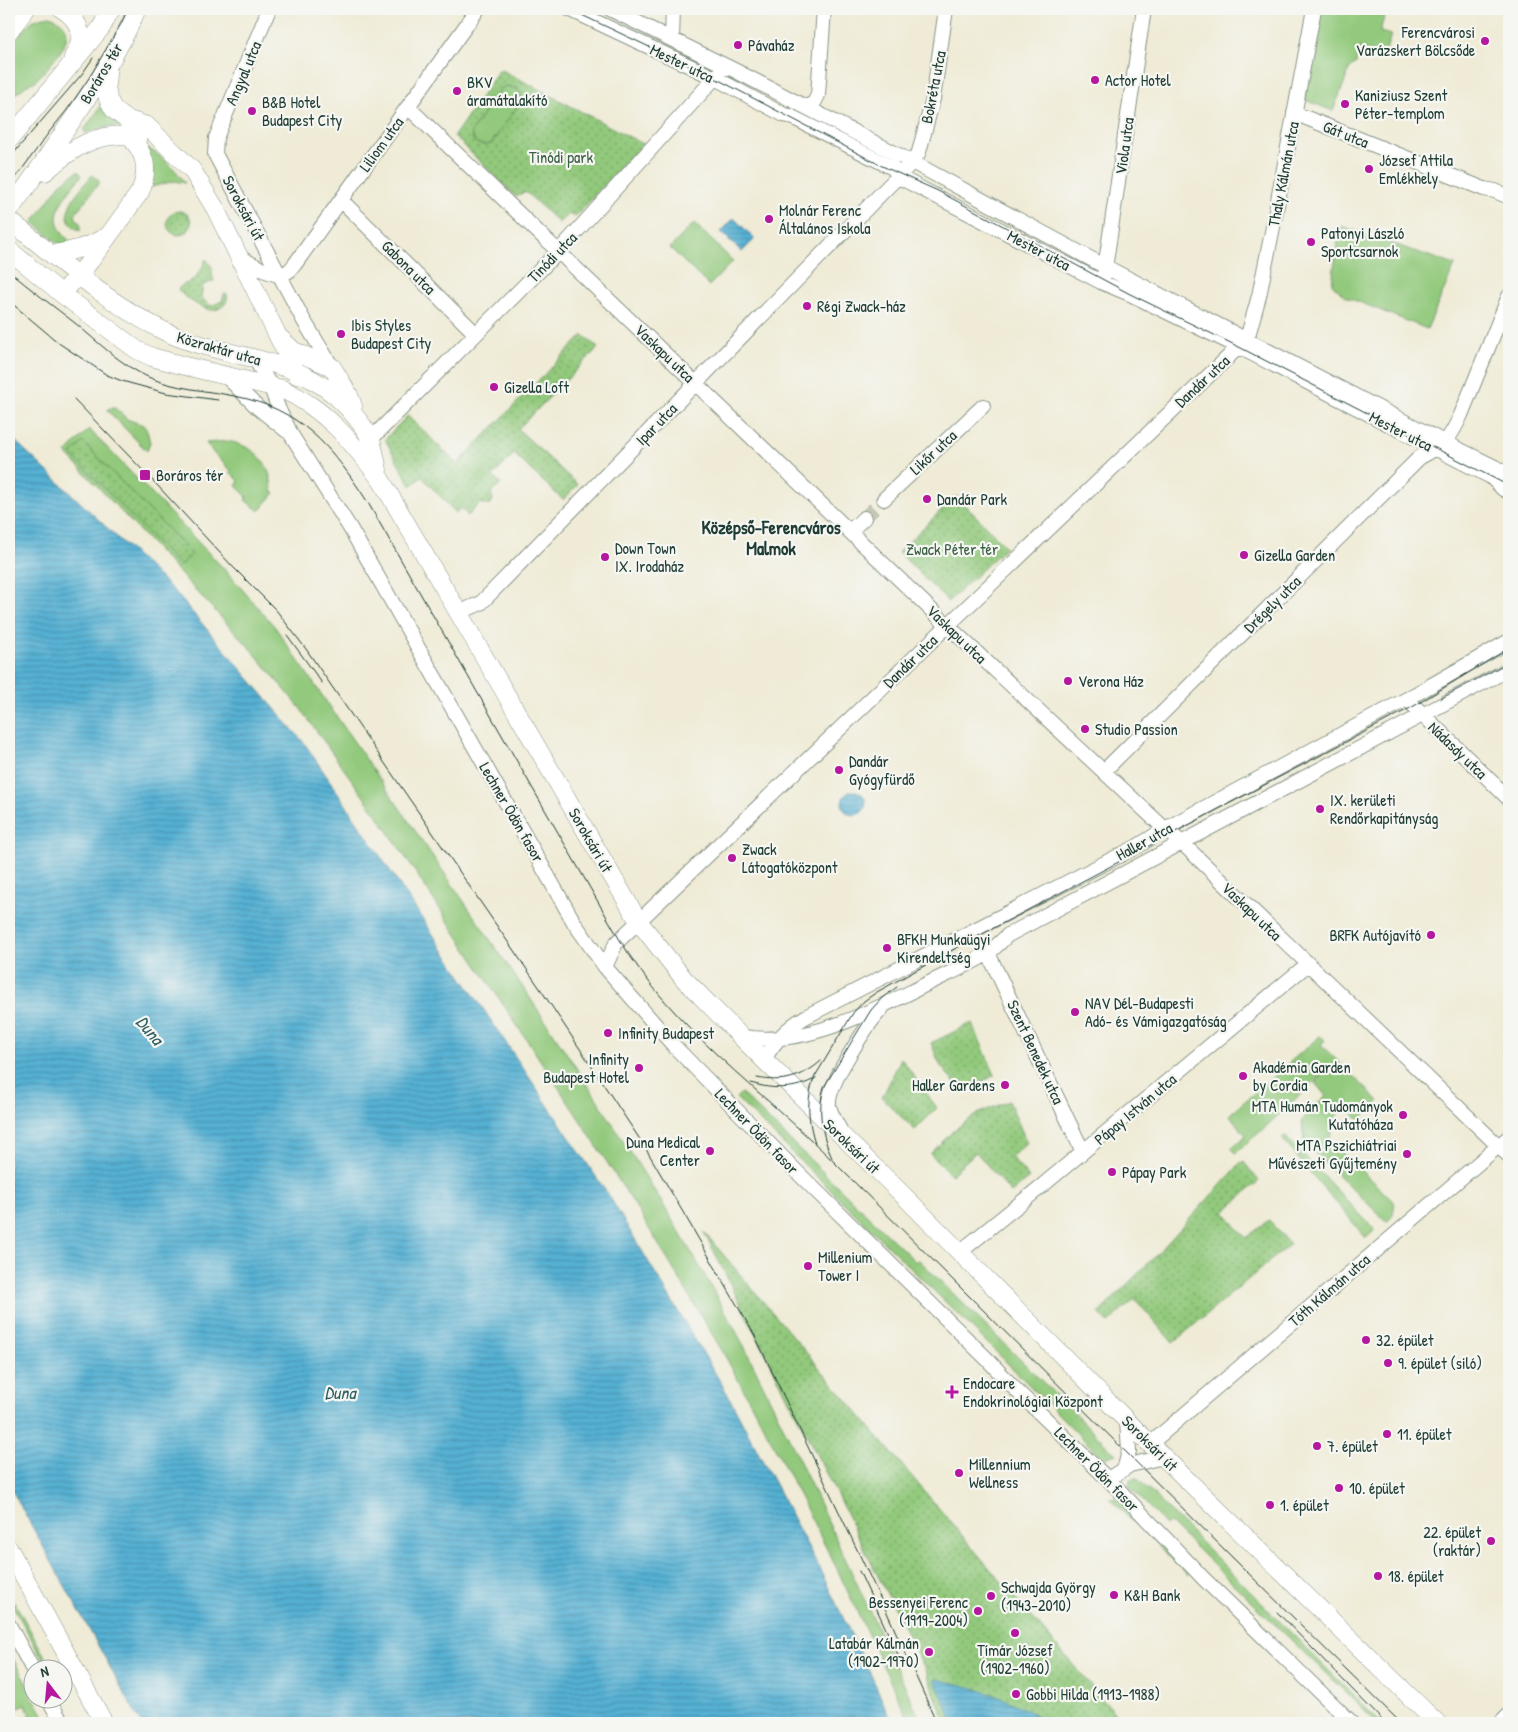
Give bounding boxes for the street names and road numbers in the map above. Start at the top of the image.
street label: Boráros tér [74,38,128,108]
street label: Angyal utca [220,38,266,108]
street label: Mester utca [647,38,717,88]
street label: Bokréta utca [915,49,951,125]
street label: Liliom utca [354,112,408,176]
street label: Gát utca [1320,115,1372,153]
street label: Viola utca [1109,116,1139,176]
street label: Thaly Kálmán utca [1262,120,1304,228]
street label: Soroksári út [218,172,271,245]
street label: Mester utca [1004,224,1074,276]
street label: Tinódi utca [522,227,582,287]
street label: Gabona utca [377,235,441,299]
street label: Vaskapu utca [630,319,700,387]
street label: Közraktár utca [174,325,264,371]
street label: Dandár utca [1170,350,1234,412]
street label: Ipar utca [630,398,682,450]
street label: Mester utca [1366,406,1436,456]
street label: Likőr utca [905,425,961,479]
street label: Drégely utca [1239,571,1305,637]
street label: Vaskapu utca [922,600,992,668]
street label: Dandár utca [878,630,942,692]
street label: Nádasdy utca [1424,716,1492,784]
street label: Lechner Ödön fasor [474,758,550,866]
street label: Soroksári út [564,804,618,877]
street label: Haller utca [1112,817,1176,865]
street label: Vaskapu utca [1217,877,1287,945]
street label: Szent Benedek utca [1002,996,1070,1108]
street label: Pápay István utca [1089,1068,1181,1150]
street label: Lechner Ödön fasor [710,1083,804,1179]
street label: Soroksári út [819,1113,885,1179]
street label: Tóth Kálmán utca [1284,1249,1374,1331]
street label: Soroksári út [1117,1410,1183,1476]
street label: Lechner Ödön fasor [1050,1422,1144,1516]

